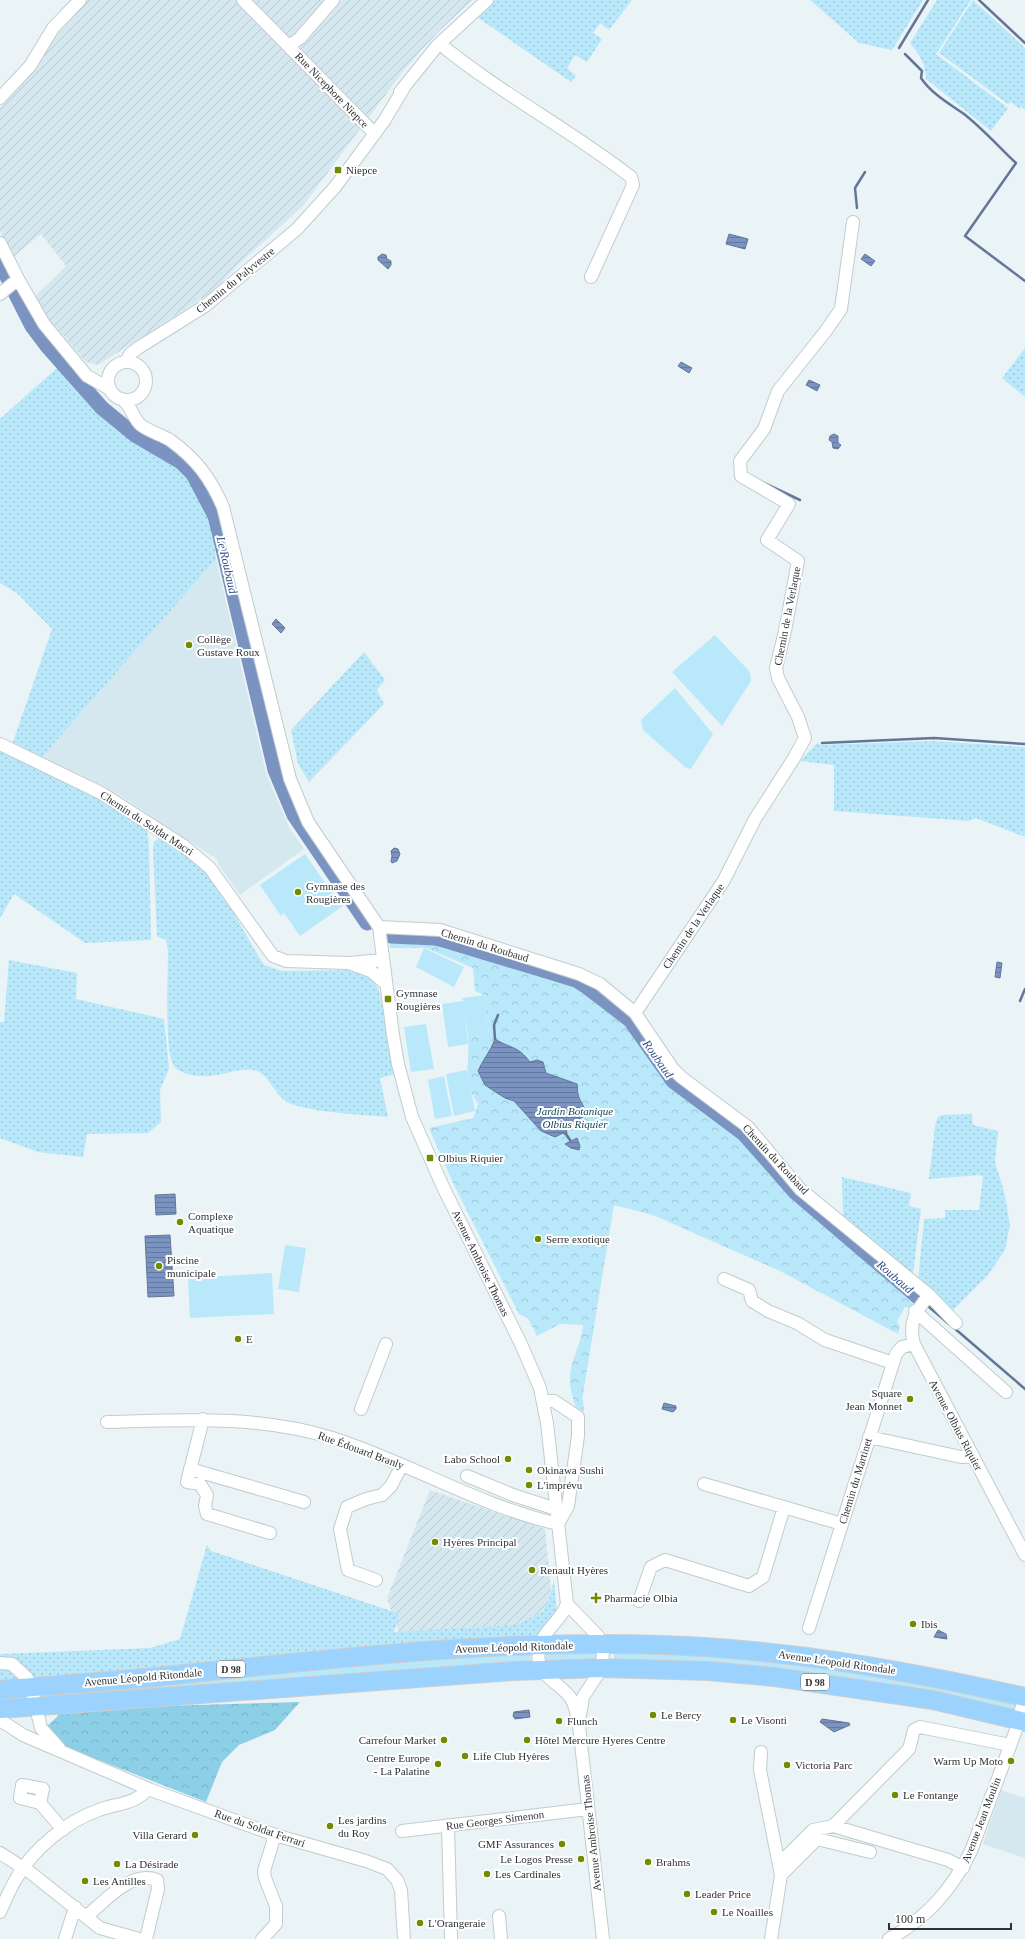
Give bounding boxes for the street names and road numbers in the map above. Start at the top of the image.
street label: Rue Nicephore Niepce [293,50,371,130]
street label: Chemin du Palyvestre [193,245,277,315]
street label: Chemin de la Verlaque [772,566,802,666]
street label: Chemin du Soldat Macri [98,788,196,858]
street label: Chemin de la Verlaque [660,881,726,971]
street label: Chemin du Roubaud [440,926,531,964]
street label: Chemin du Roubaud [741,1122,812,1197]
street label: Avenue Ambroise Thomas [450,1208,512,1318]
street label: Avenue Olbius Riquier [927,1377,985,1473]
street label: Rue Édouard Branly [316,1429,406,1471]
street label: Chemin du Martinet [836,1437,874,1525]
street label: Avenue Léopold Ritondale [455,1639,573,1655]
street label: Avenue Léopold Ritondale [778,1648,897,1676]
road number: D 98 [217,1661,245,1677]
street label: Avenue Léopold Ritondale [84,1666,203,1688]
road number: D 98 [801,1674,829,1690]
street label: Avenue Ambroise Thomas [579,1774,603,1892]
street label: Avenue Jean Moulin [959,1775,1003,1865]
street label: Rue du Soldat Ferrari [213,1807,307,1849]
street label: Rue Georges Simenon [445,1808,545,1832]

